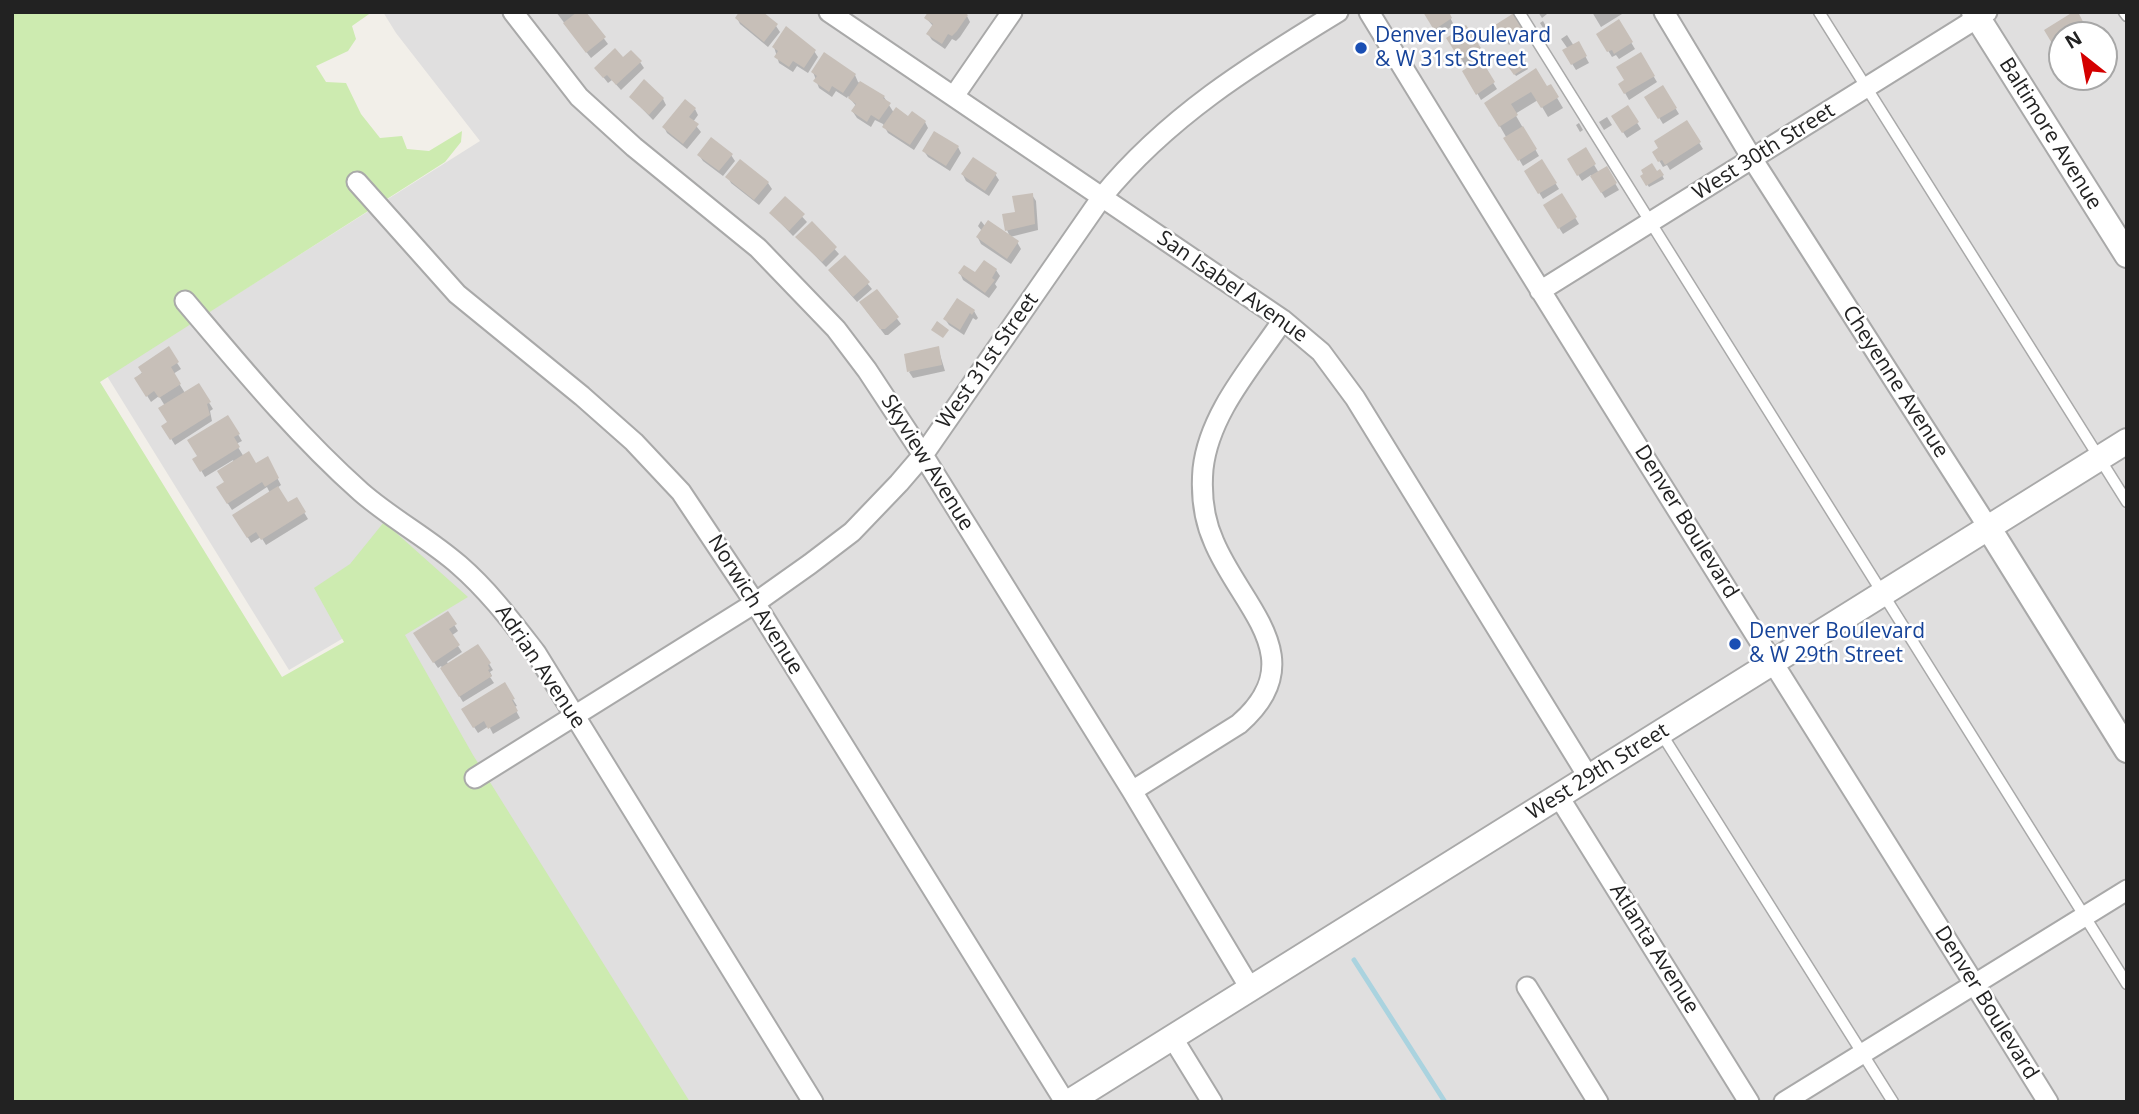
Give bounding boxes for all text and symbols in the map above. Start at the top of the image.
north arrow [2048,21,2118,91]
place label: Denver Boulevard & W 31st Street [1375,23,1551,73]
text: N [2060,25,2087,55]
marker: Denver Boulevard & W 31st Street [1353,40,1369,56]
street label: Baltimore Avenue [1993,53,2107,215]
street label: West 30th Street [1688,98,1840,206]
street label: San Isabel Avenue [1152,226,1312,348]
street label: West 31st Street [932,288,1044,434]
street label: Cheyenne Avenue [1836,301,1954,463]
street label: Skyview Avenue [875,390,979,536]
street label: Denver Boulevard [1629,441,1743,603]
street label: Norwich Avenue [702,530,808,680]
street label: Adrian Avenue [490,601,590,733]
place label: Denver Boulevard & W 29th Street [1749,619,1925,669]
marker: Denver Boulevard & W 29th Street [1727,636,1743,652]
street label: West 29th Street [1522,718,1674,826]
street label: Atlanta Avenue [1604,879,1704,1019]
street label: Denver Boulevard [1929,922,2043,1084]

